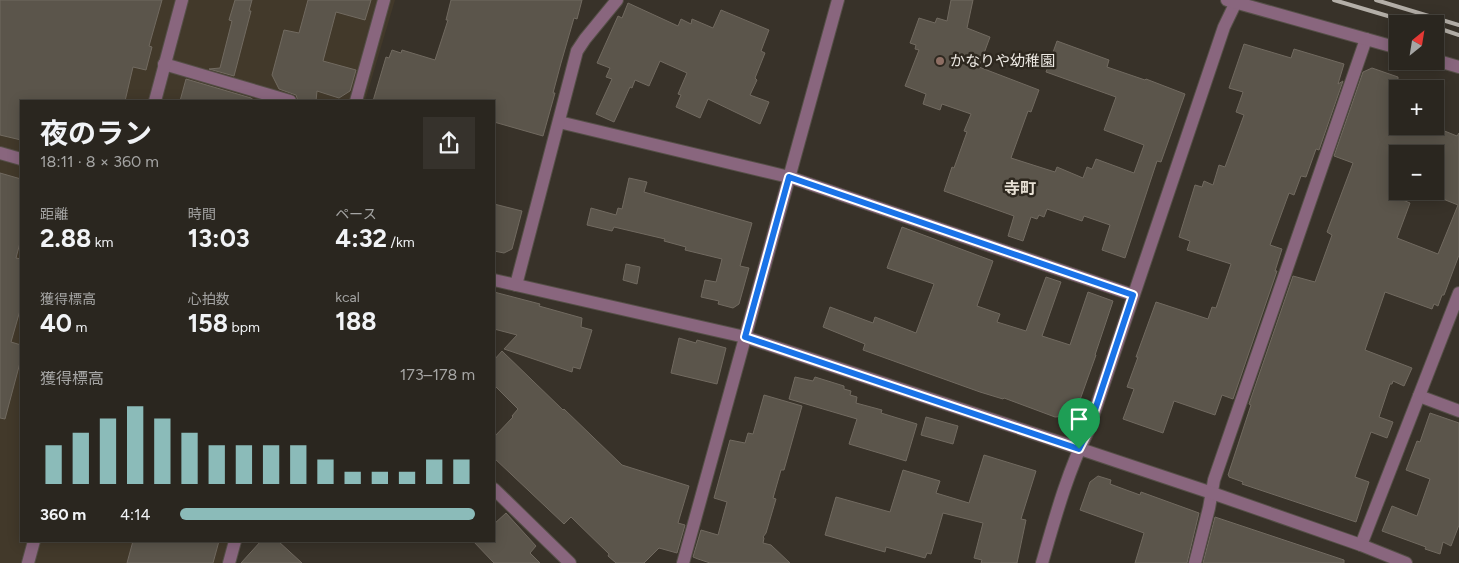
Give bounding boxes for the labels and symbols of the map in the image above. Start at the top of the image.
north arrow [1389,15,1444,70]
place label: かなりや幼稚園 [950,52,1055,70]
marker: かなりや幼稚園 [934,55,946,67]
district label: 寺町 [1004,179,1036,198]
pin [1058,398,1100,449]

